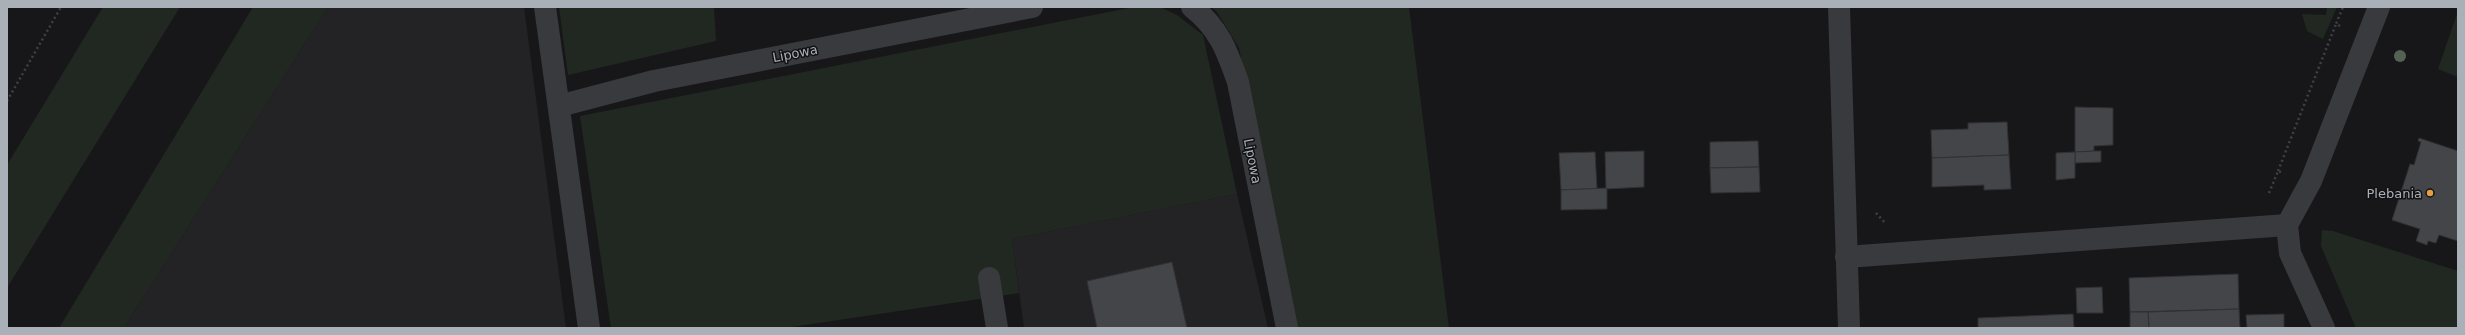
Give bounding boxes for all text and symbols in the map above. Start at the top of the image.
street label: Lipowa [771,42,819,65]
street label: Lipowa [1241,137,1264,185]
place label: Plebania [2367,186,2422,201]
marker: Plebania [2425,188,2435,198]

